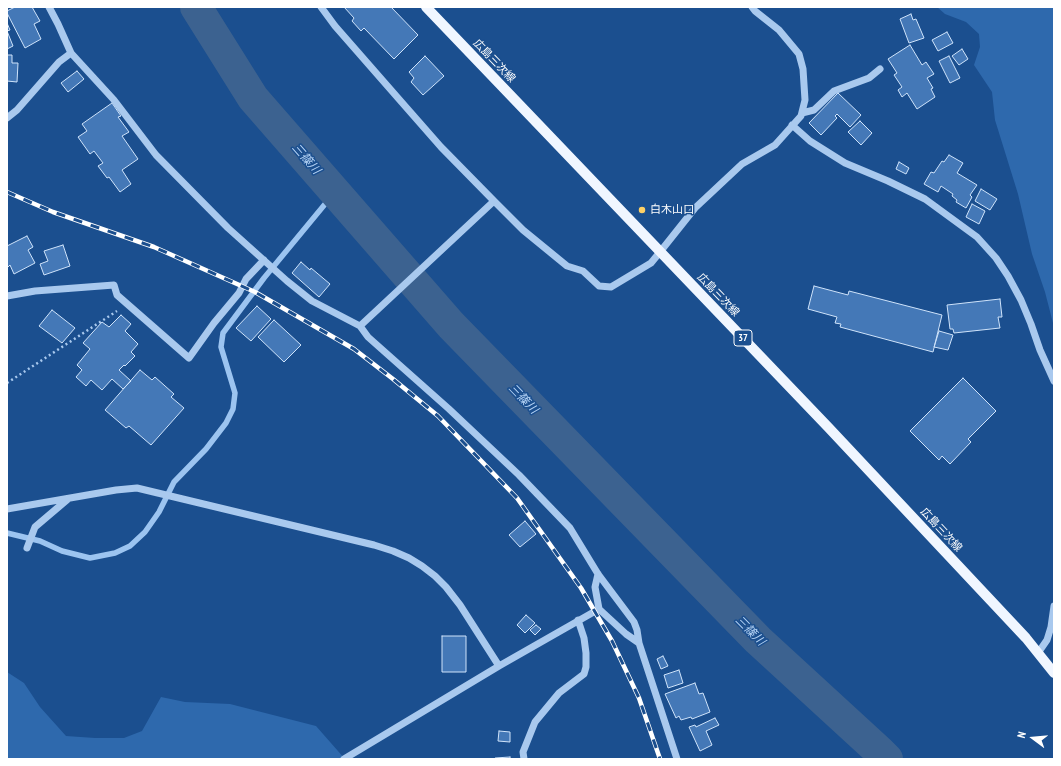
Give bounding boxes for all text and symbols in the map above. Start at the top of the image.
street label: 広島三次線 [470,37,518,85]
water label: 三篠川 [289,141,323,177]
place label: 白木山口 [650,203,694,217]
marker: 白木山口 [637,205,647,215]
street label: 広島三次線 [694,271,742,319]
road number: 37 [734,330,752,346]
water label: 三篠川 [505,381,541,417]
street label: 広島三次線 [917,505,965,555]
water label: 三篠川 [732,613,768,649]
north arrow [1013,718,1053,758]
text: N [1014,730,1029,739]

